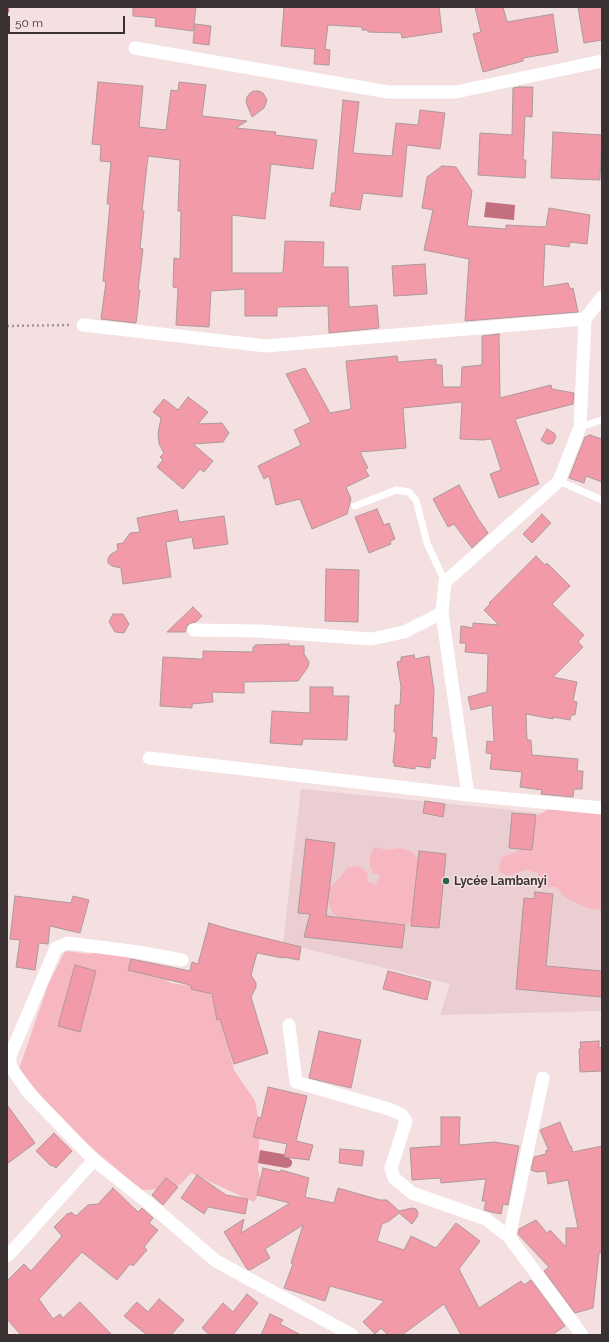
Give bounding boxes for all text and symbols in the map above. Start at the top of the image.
scale bar [10,8,127,34]
text: 50 m [15,16,43,30]
place label: Lycée Lambanyi [454,874,547,888]
marker: Lycée Lambanyi [441,876,451,886]

